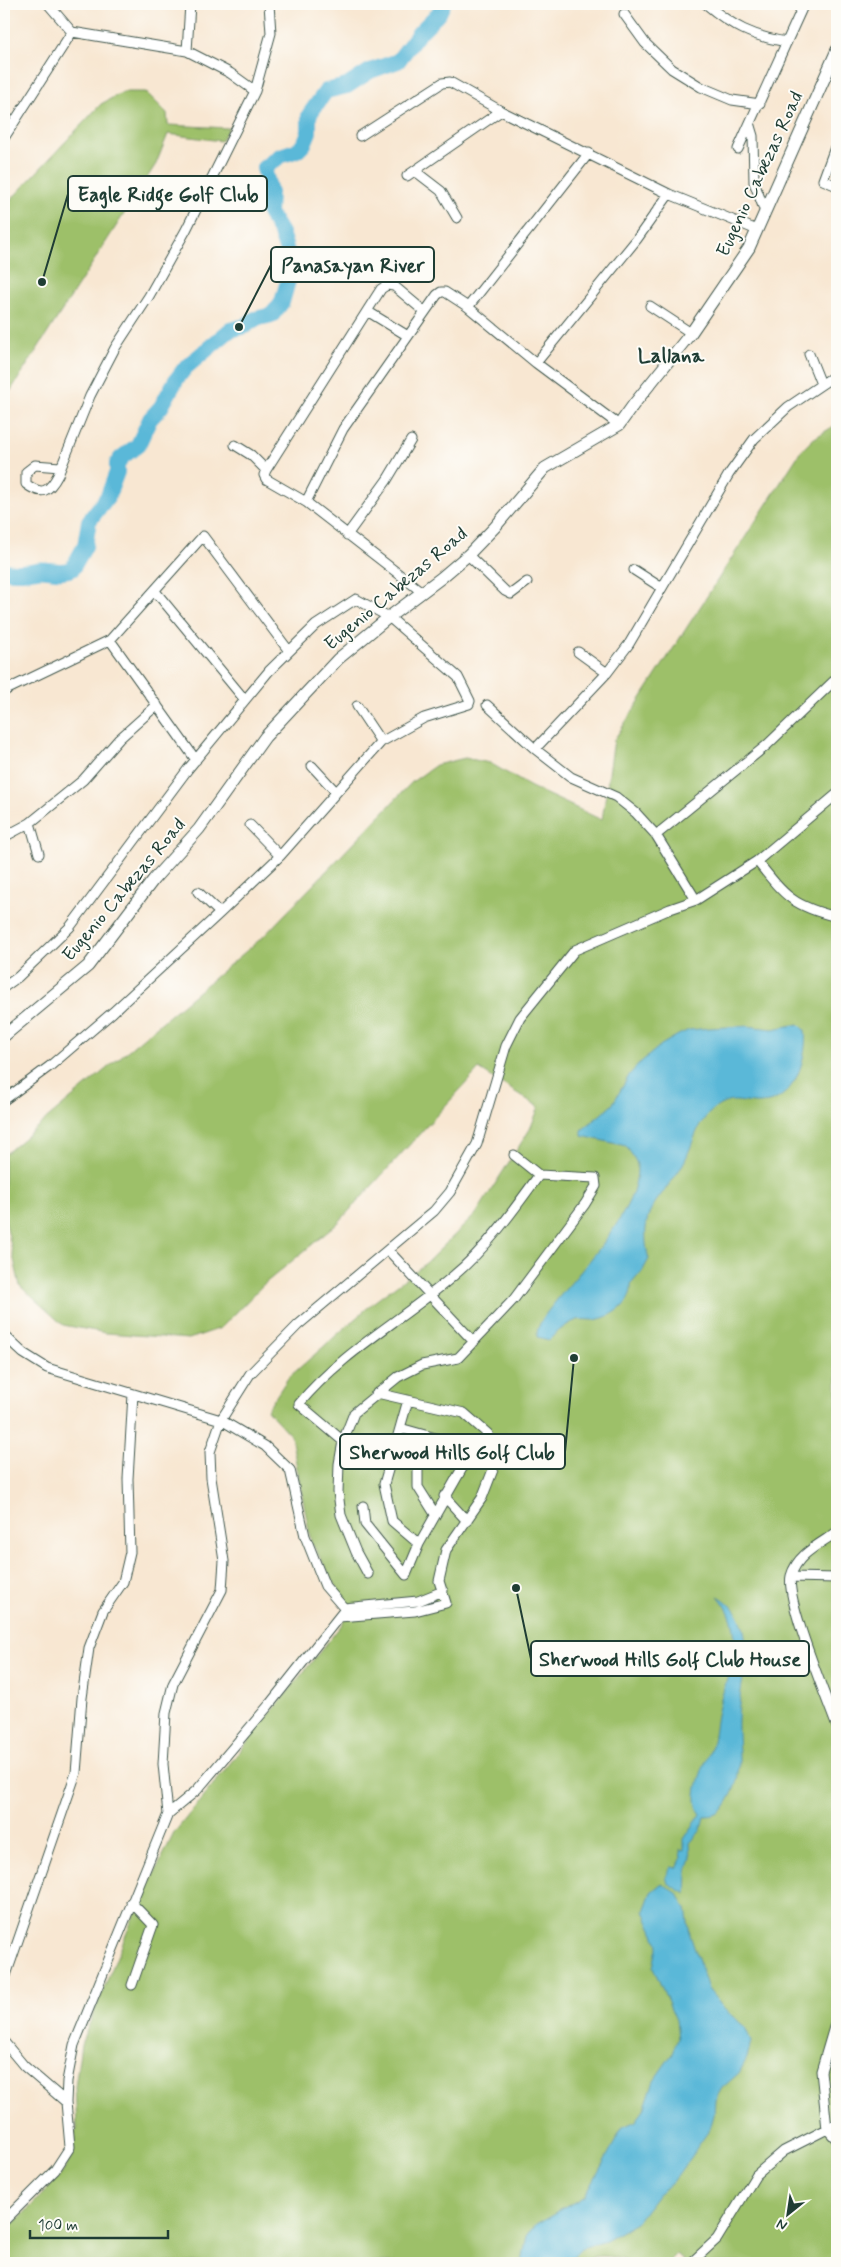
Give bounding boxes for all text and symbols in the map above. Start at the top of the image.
street label: Eugenio Cabezas Road [711,87,810,261]
callout: Eagle Ridge Golf Club [68,176,267,211]
text: Eagle Ridge Golf Club [78,182,259,211]
callout: Panasayan River [271,247,434,282]
text: Panasayan River [281,253,425,280]
district label: Lallana [638,342,706,370]
street label: Eugenio Cabezas Road [319,522,474,657]
street label: Eugenio Cabezas Road [57,813,192,968]
callout: Sherwood Hills Golf Club [340,1434,565,1469]
text: Sherwood Hills Golf Club [349,1440,555,1467]
callout: Sherwood Hills Golf Club House [531,1641,809,1676]
text: Sherwood Hills Golf Club House [539,1647,801,1674]
north arrow [764,2190,814,2240]
scale bar [30,2207,168,2239]
text: N [773,2214,791,2235]
text: 100 m [38,2216,78,2236]

